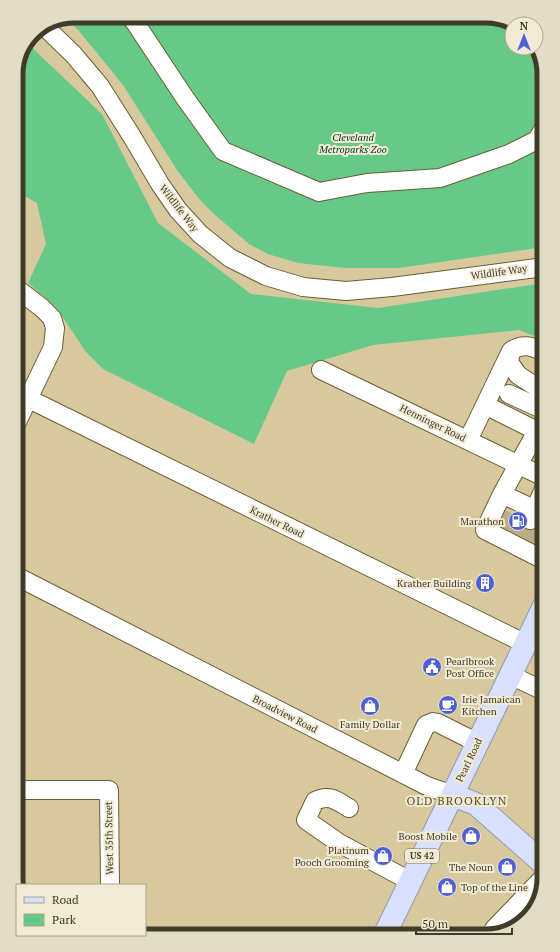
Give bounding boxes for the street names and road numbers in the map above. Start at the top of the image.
street label: Wildlife Way [157,182,202,235]
street label: Wildlife Way [470,262,529,282]
street label: Henninger Road [398,401,469,445]
street label: Krather Road [248,503,307,541]
street label: Broadview Road [250,692,320,736]
street label: Pearl Road [453,735,485,784]
street label: West 35th Street [102,801,116,875]
road number: US 42 [405,849,439,863]

